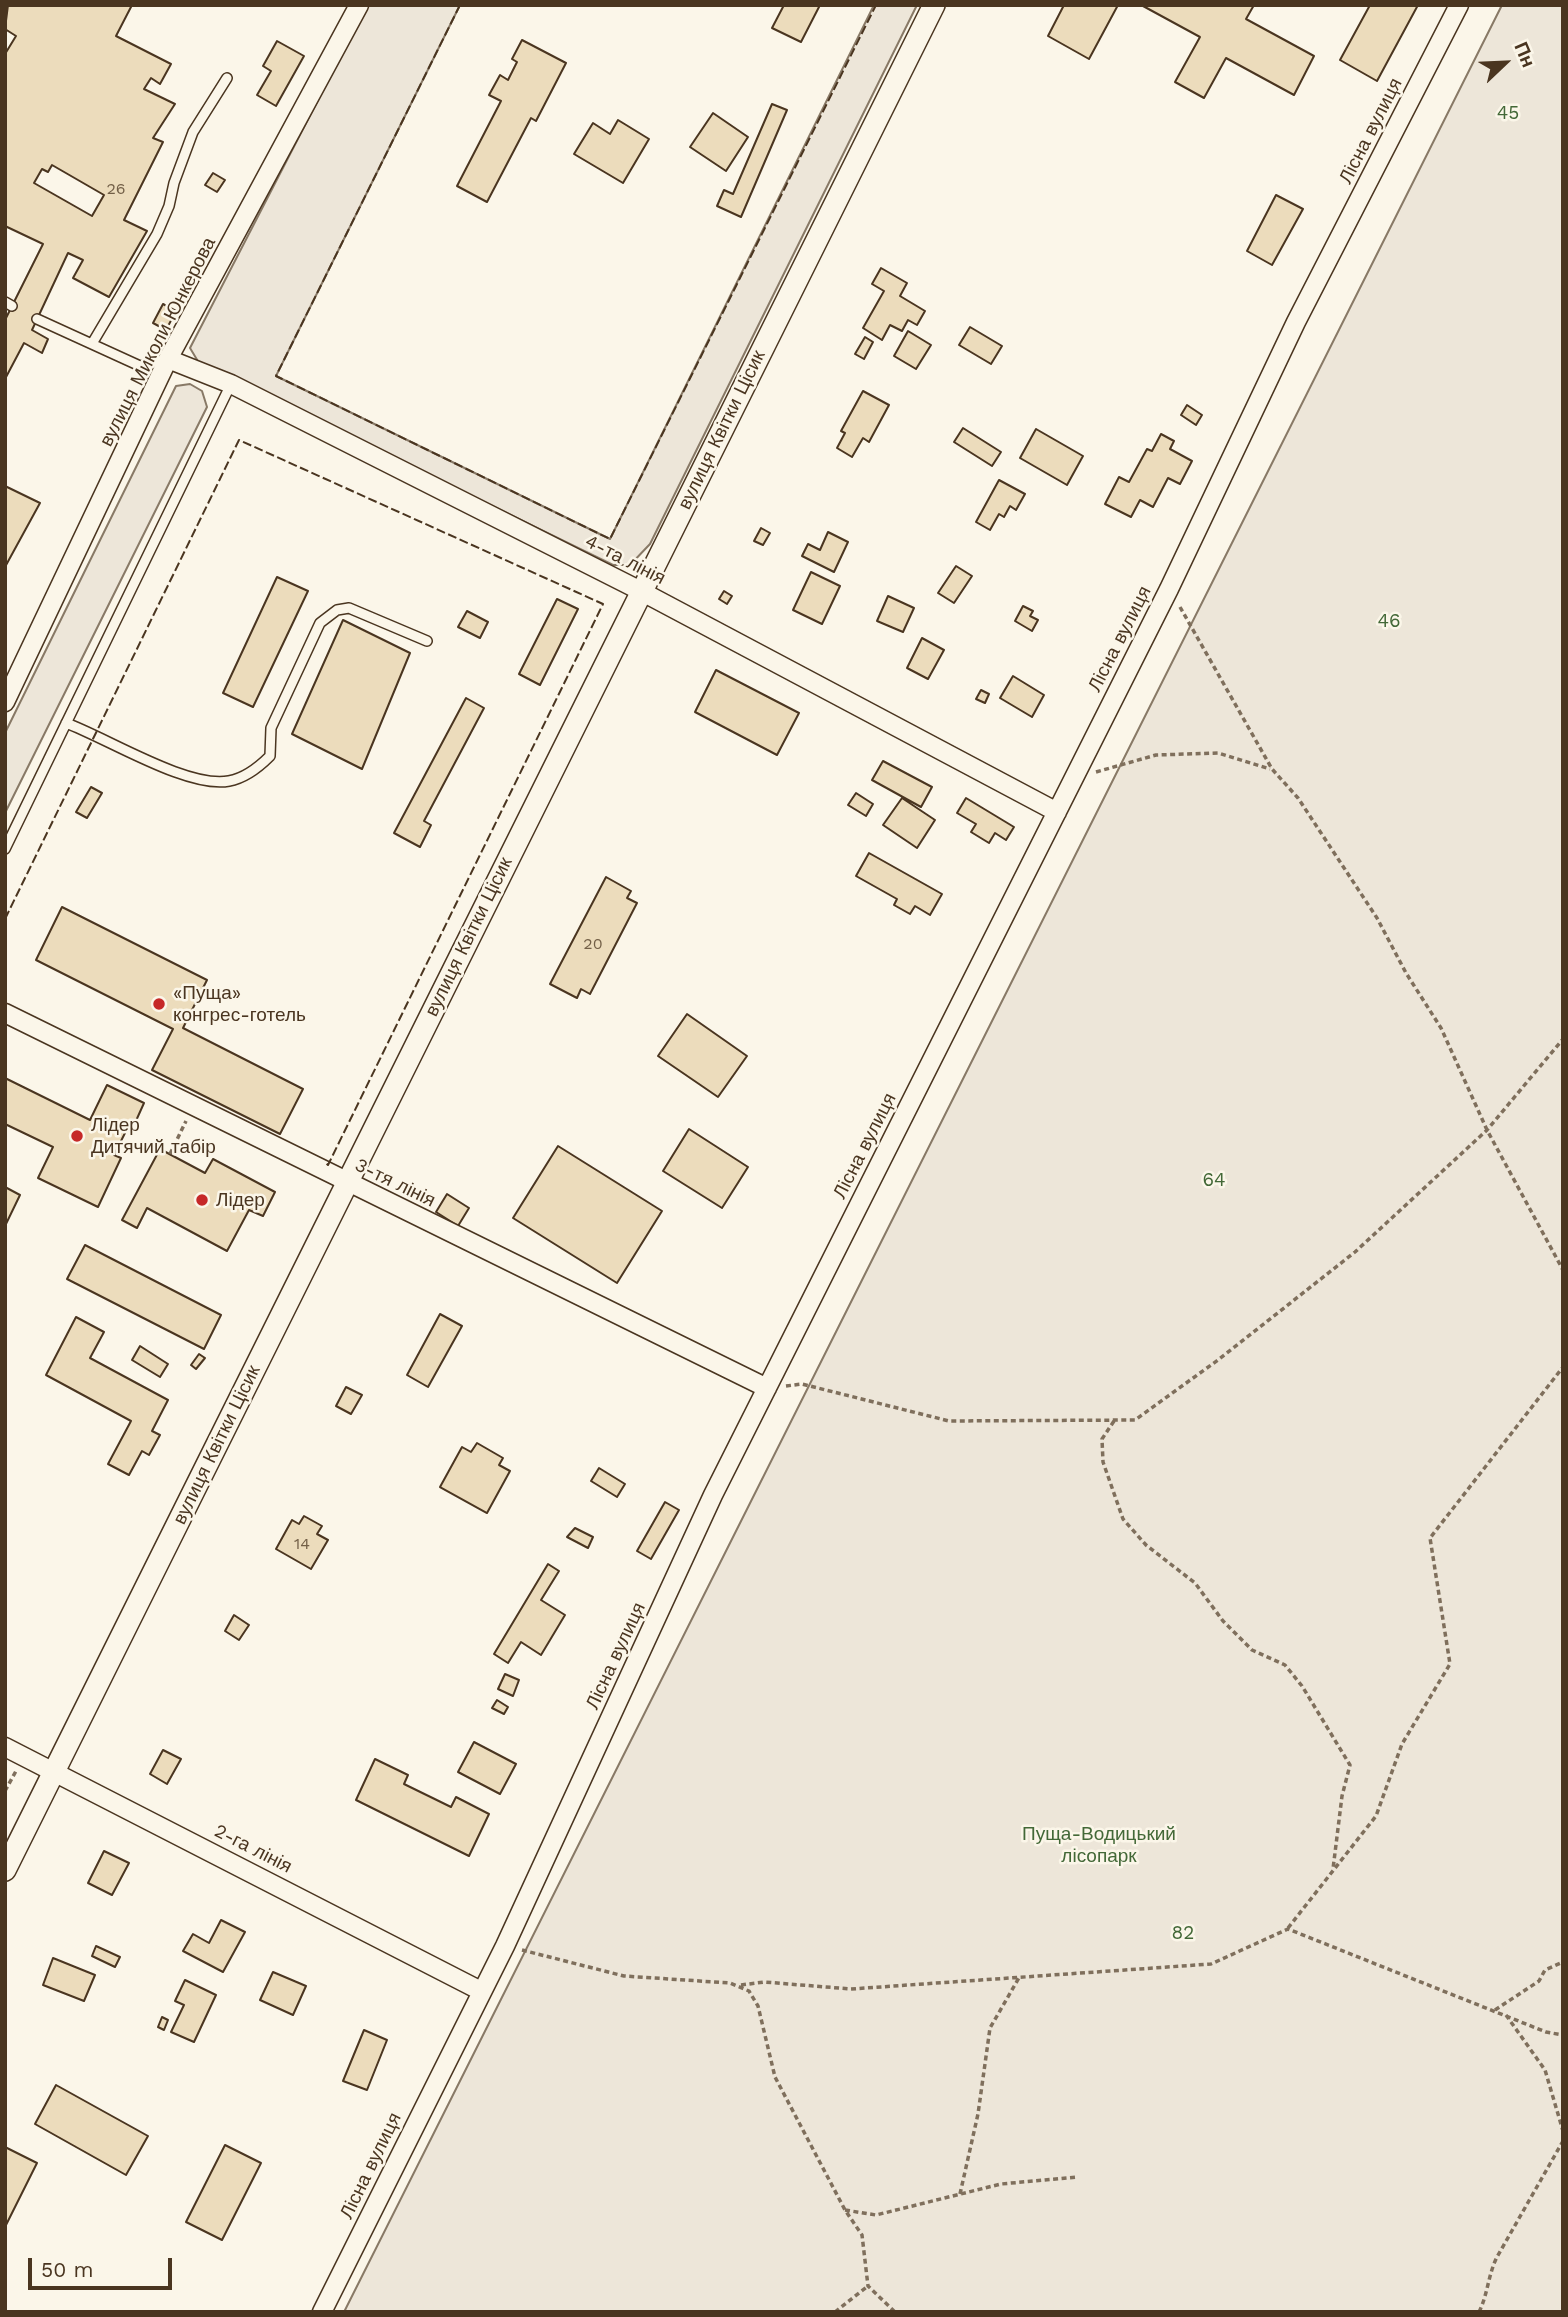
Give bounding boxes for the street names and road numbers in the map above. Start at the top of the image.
street label: Лісна вулиця [1335,74,1407,188]
street label: вулиця Миколи Юнкерова [95,234,221,450]
street label: вулиця Квітки Цісик [674,347,770,513]
street label: 4-та лінія [581,530,669,590]
street label: Лісна вулиця [1084,582,1156,696]
street label: вулиця Квітки Цісик [421,854,517,1020]
street label: Лісна вулиця [829,1089,901,1203]
street label: 3-тя лінія [351,1154,439,1212]
street label: вулиця Квітки Цісик [169,1362,265,1528]
street label: Лісна вулиця [581,1599,651,1713]
street label: 2-га лінія [210,1820,296,1878]
street label: Лісна вулиця [335,2109,407,2223]

